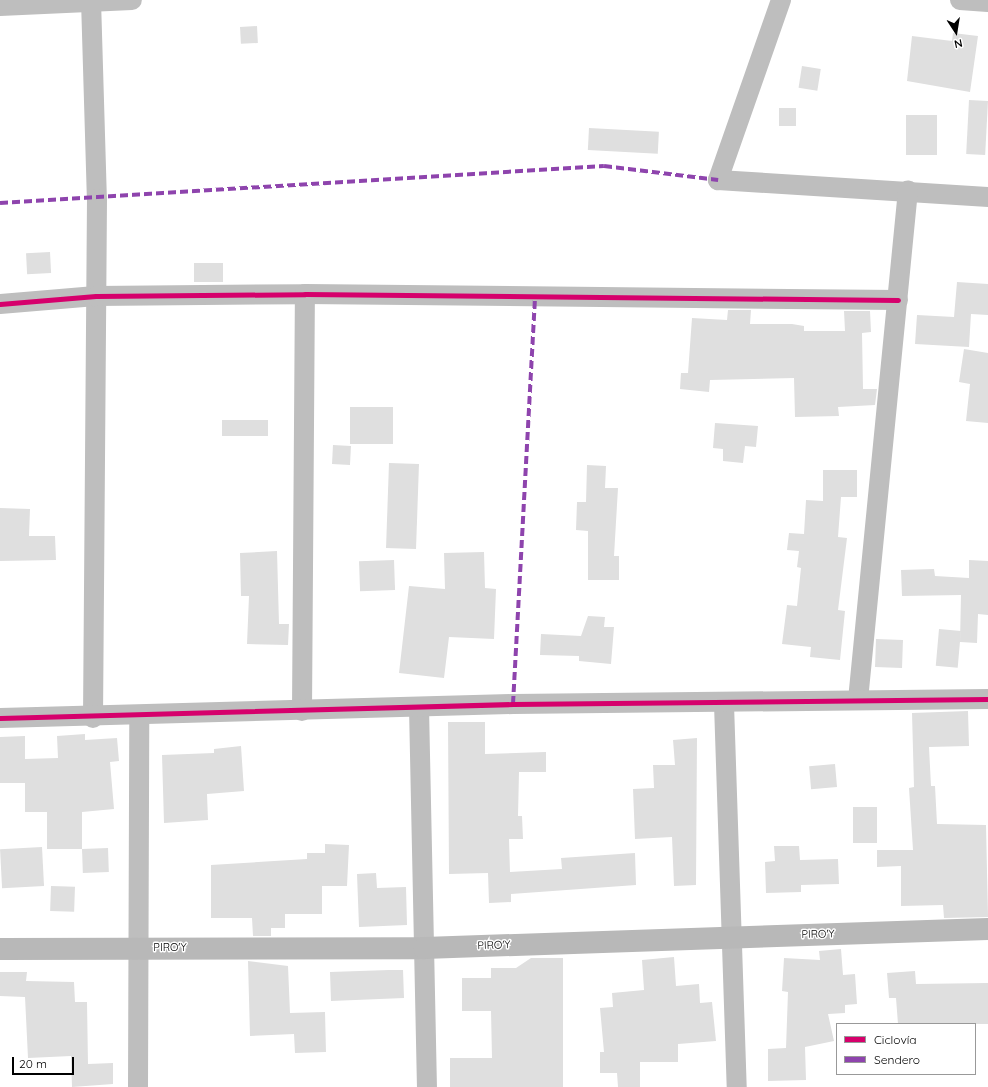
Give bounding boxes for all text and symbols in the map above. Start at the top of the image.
north arrow [936,12,976,52]
text: N [953,36,964,51]
street label: PIRO'Y [801,927,835,941]
street label: PIRO'Y [477,938,511,952]
street label: PIRO'Y [153,940,187,954]
legend [836,1023,976,1075]
text: Ciclovía [874,1032,917,1047]
scale bar [14,1049,76,1075]
text: Sendero [874,1052,920,1067]
text: 20 m [19,1056,47,1071]

